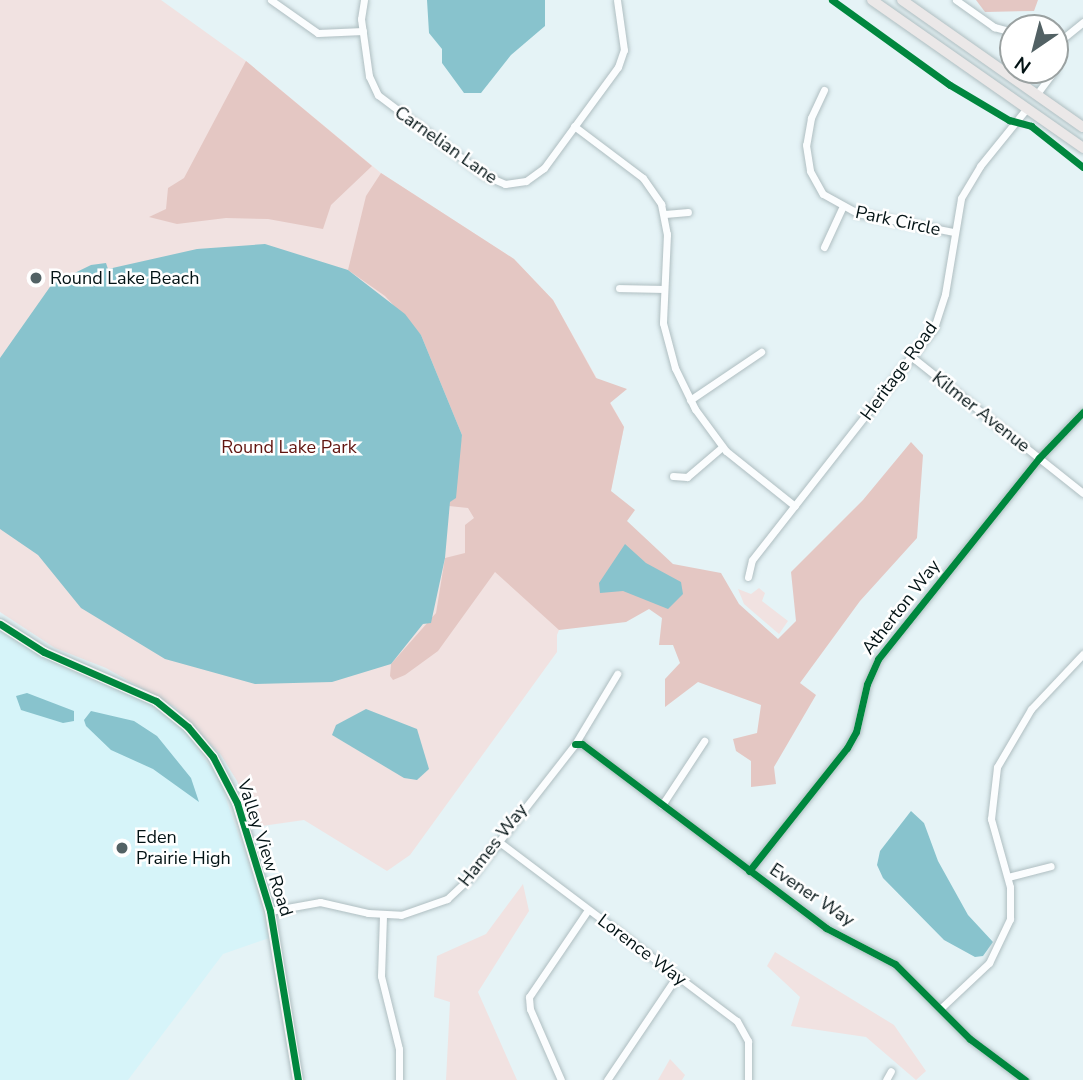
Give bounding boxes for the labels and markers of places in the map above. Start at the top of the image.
place label: Round Lake Beach [50,267,199,289]
marker: Round Lake Beach [28,270,44,286]
place label: Eden Prairie High [136,827,231,870]
marker: Eden Prairie High [114,840,130,856]

